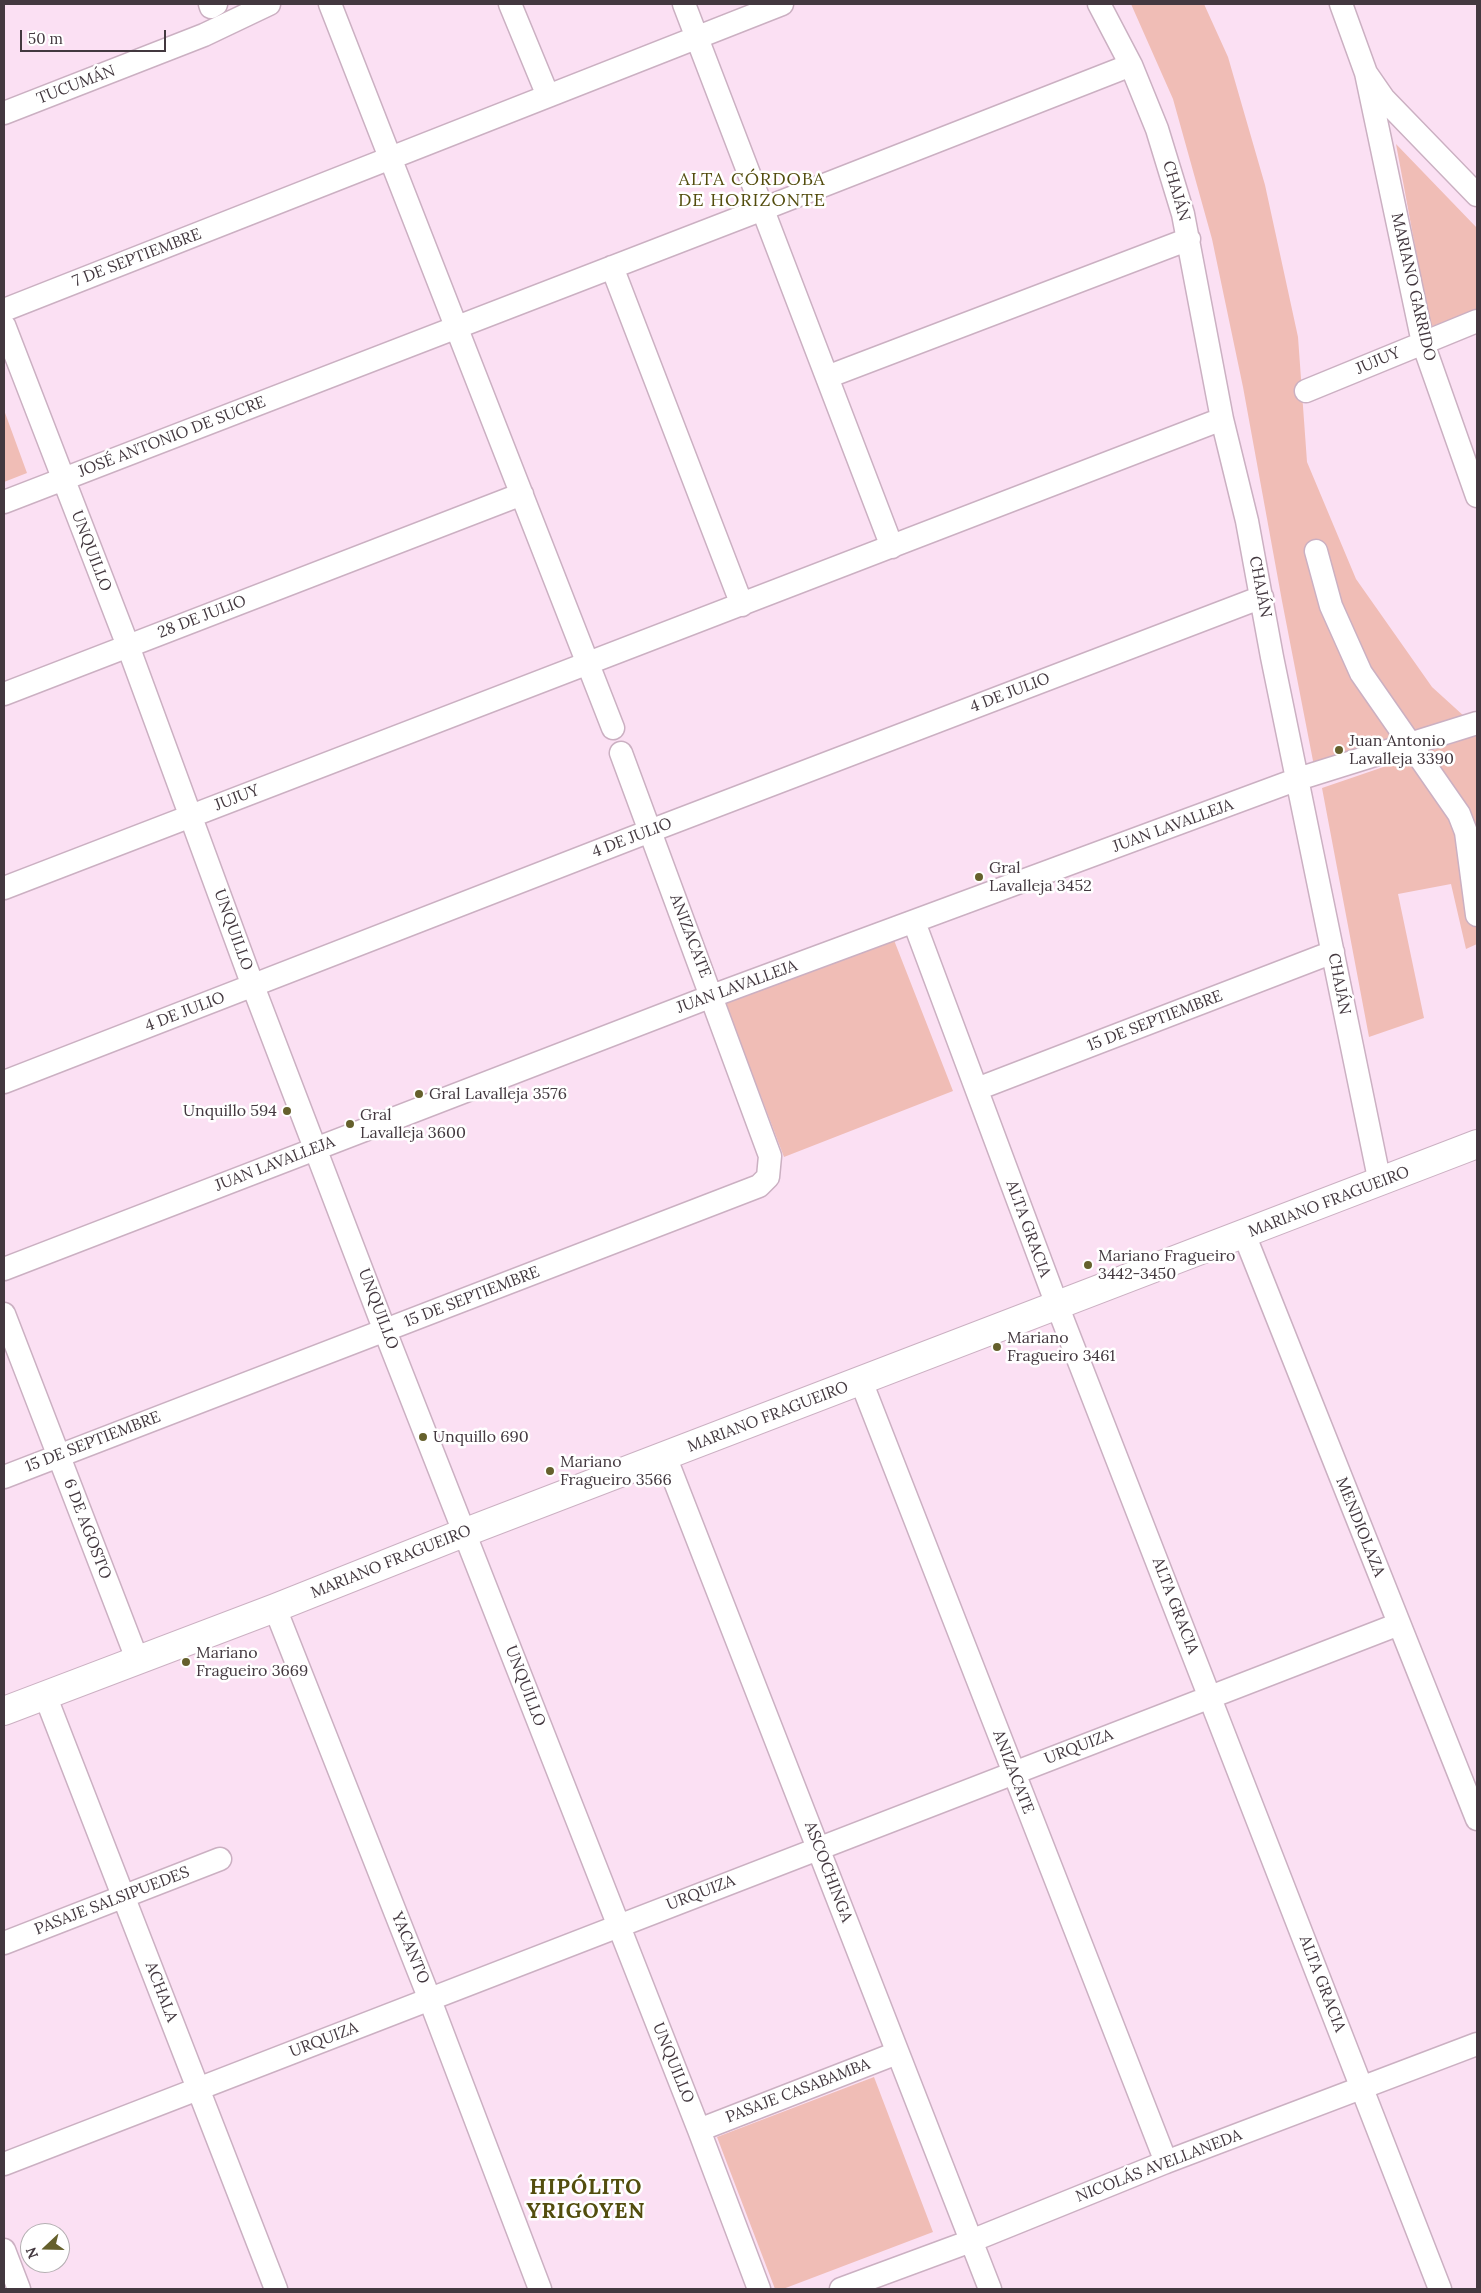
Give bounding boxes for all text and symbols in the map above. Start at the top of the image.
scale bar [22,20,169,52]
text: 50 m [28,29,63,48]
street label: TUCUMÁN [34,61,118,109]
street label: CHAJÁN [1158,158,1194,224]
district label: ALTA CÓRDOBA DE HORIZONTE [677,169,827,212]
street label: MARIANO GARRIDO [1387,211,1439,363]
street label: 7 DE SEPTIEMBRE [70,225,204,291]
street label: JUJUY [1353,343,1403,379]
street label: JOSÉ ANTONIO DE SUCRE [76,392,268,482]
street label: UNQUILLO [67,508,115,594]
street label: CHAJÁN [1245,555,1275,619]
street label: 28 DE JULIO [155,591,249,643]
street label: 4 DE JULIO [967,669,1053,717]
place label: Juan Antonio Lavalleja 3390 [1349,731,1454,769]
marker: Juan Antonio Lavalleja 3390 [1333,744,1345,756]
street label: JUJUY [212,781,262,815]
street label: JUAN LAVALLEJA [1110,795,1236,857]
street label: 4 DE JULIO [589,814,675,862]
place label: Gral Lavalleja 3452 [989,858,1092,896]
marker: Gral Lavalleja 3452 [973,871,985,883]
street label: UNQUILLO [209,887,257,973]
street label: ANIZACATE [665,891,715,981]
street label: CHAJÁN [1324,952,1354,1016]
street label: JUAN LAVALLEJA [674,956,800,1018]
street label: 15 DE SEPTIEMBRE [1085,986,1225,1056]
street label: 4 DE JULIO [142,988,228,1036]
place label: Gral Lavalleja 3576 [429,1084,567,1104]
marker: Gral Lavalleja 3576 [413,1088,425,1100]
place label: Unquillo 594 [183,1101,277,1121]
marker: Unquillo 594 [281,1105,293,1117]
place label: Gral Lavalleja 3600 [360,1105,466,1143]
marker: Gral Lavalleja 3600 [344,1118,356,1130]
street label: JUAN LAVALLEJA [212,1132,338,1196]
street label: MARIANO FRAGUEIRO [1246,1162,1412,1242]
street label: ALTA GRACIA [1002,1178,1054,1280]
place label: Mariano Fragueiro 3442-3450 [1098,1246,1235,1284]
marker: Mariano Fragueiro 3442-3450 [1082,1259,1094,1271]
street label: 15 DE SEPTIEMBRE [402,1262,542,1332]
street label: UNQUILLO [354,1266,402,1352]
place label: Mariano Fragueiro 3461 [1007,1328,1115,1366]
marker: Mariano Fragueiro 3461 [991,1341,1003,1353]
street label: MARIANO FRAGUEIRO [685,1377,851,1457]
street label: 15 DE SEPTIEMBRE [23,1407,163,1477]
place label: Unquillo 690 [433,1427,529,1447]
marker: Unquillo 690 [417,1431,429,1443]
place label: Mariano Fragueiro 3566 [560,1452,672,1490]
marker: Mariano Fragueiro 3566 [544,1465,556,1477]
street label: MENDIOLAZA [1331,1474,1389,1580]
street label: 6 DE AGOSTO [59,1476,115,1582]
street label: MARIANO FRAGUEIRO [308,1521,474,1603]
street label: ALTA GRACIA [1148,1555,1202,1657]
place label: Mariano Fragueiro 3669 [196,1643,308,1681]
street label: UNQUILLO [501,1643,549,1729]
marker: Mariano Fragueiro 3669 [180,1656,192,1668]
street label: URQUIZA [1042,1725,1116,1769]
street label: ANIZACATE [988,1727,1038,1817]
street label: ASCOCHINGA [800,1819,856,1925]
street label: PASAJE SALSIPUEDES [32,1863,192,1939]
street label: URQUIZA [664,1871,738,1915]
street label: YACANTO [387,1909,433,1987]
street label: ALTA GRACIA [1295,1933,1349,2035]
street label: ACHALA [141,1959,181,2025]
street label: URQUIZA [287,2018,361,2062]
street label: UNQUILLO [648,2020,698,2106]
street label: PASAJE CASABAMBA [723,2055,873,2127]
street label: NICOLÁS AVELLANEDA [1073,2125,1245,2207]
district label: HIPÓLITO YRIGOYEN [525,2175,647,2225]
north arrow [20,2223,70,2273]
text: N [22,2245,42,2261]

